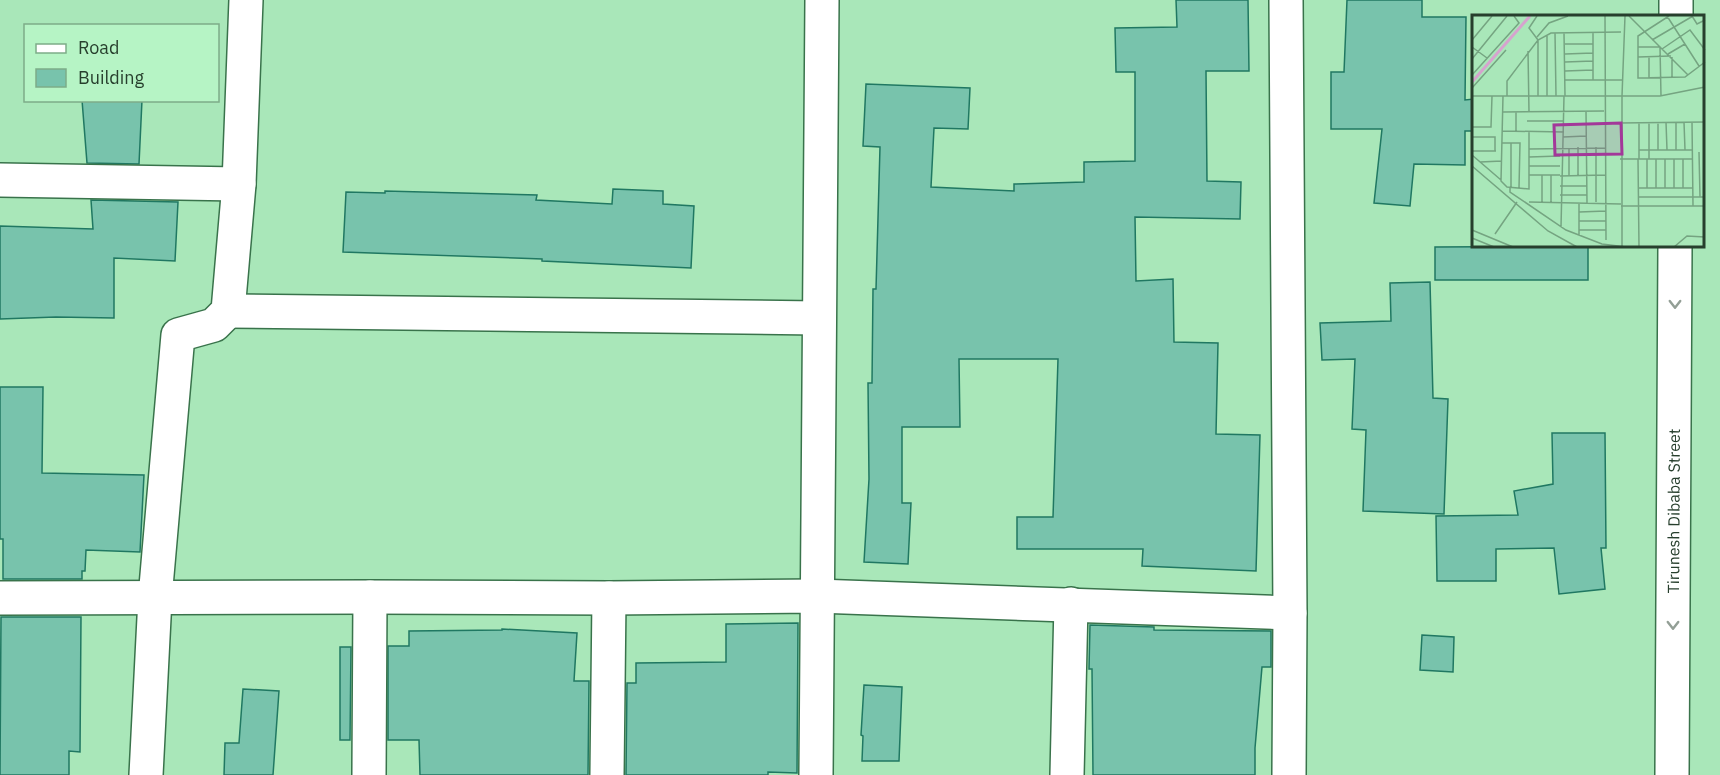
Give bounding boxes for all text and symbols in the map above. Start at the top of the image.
inset map [1472,15,1705,248]
legend [24,24,219,102]
text: Road [78,36,119,59]
text: Building [78,66,145,89]
one-way arrow [1669,300,1681,309]
street label: Tirunesh Dibaba Street [1663,429,1684,593]
one-way arrow [1667,621,1679,630]

